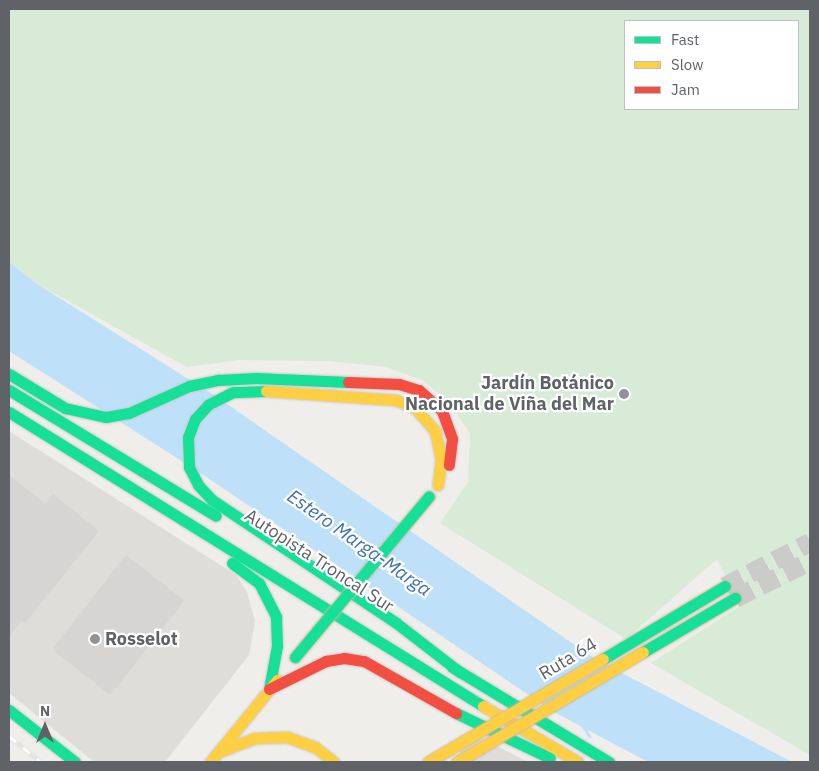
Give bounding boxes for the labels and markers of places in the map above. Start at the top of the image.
place label: Jardín Botánico Nacional de Viña del Mar [405,373,614,416]
marker: Jardín Botánico Nacional de Viña del Mar [618,388,630,400]
place label: Rosselot [105,628,178,650]
marker: Rosselot [89,633,101,645]

